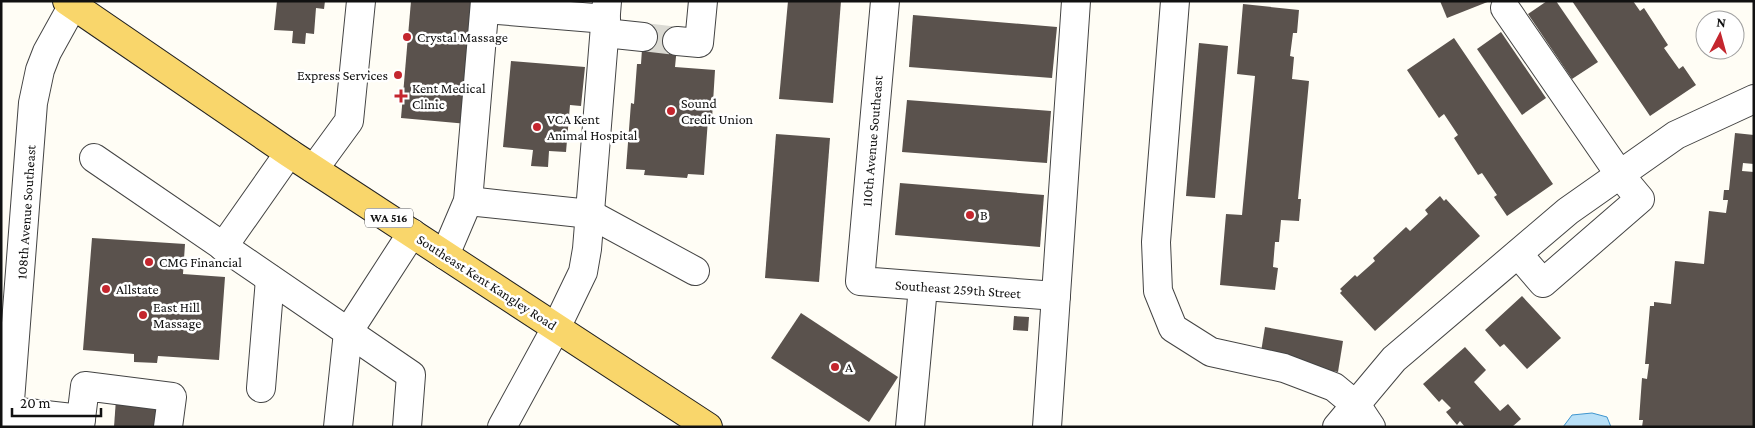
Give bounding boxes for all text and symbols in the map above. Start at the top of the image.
north arrow [1695,10,1745,60]
text: N [1716,14,1727,31]
place label: Crystal Massage [417,29,508,45]
marker: Crystal Massage [401,31,413,43]
place label: Express Services [297,67,388,83]
marker: Express Services [392,69,404,81]
street label: 110th Avenue Southeast [858,74,886,207]
place label: Kent Medical Clinic [412,80,486,112]
marker: Kent Medical Clinic [394,89,408,103]
place label: Sound Credit Union [681,95,754,127]
marker: Sound Credit Union [665,105,677,117]
place label: VCA Kent Animal Hospital [547,111,638,143]
marker: VCA Kent Animal Hospital [531,121,543,133]
street label: 108th Avenue Southeast [13,144,39,280]
place label: B [980,207,988,223]
road number: WA 516 [365,208,413,228]
marker: B [964,209,976,221]
street label: Southeast Kent Kangley Road [414,231,560,333]
place label: CMG Financial [159,254,242,270]
marker: CMG Financial [143,256,155,268]
street label: Southeast 259th Street [894,277,1022,301]
place label: Allstate [116,281,159,297]
marker: Allstate [100,283,112,295]
place label: East Hill Massage [153,299,201,331]
marker: East Hill Massage [137,309,149,321]
place label: A [845,359,853,375]
marker: A [829,361,841,373]
scale bar [12,386,101,418]
text: 20 m [20,395,51,411]

